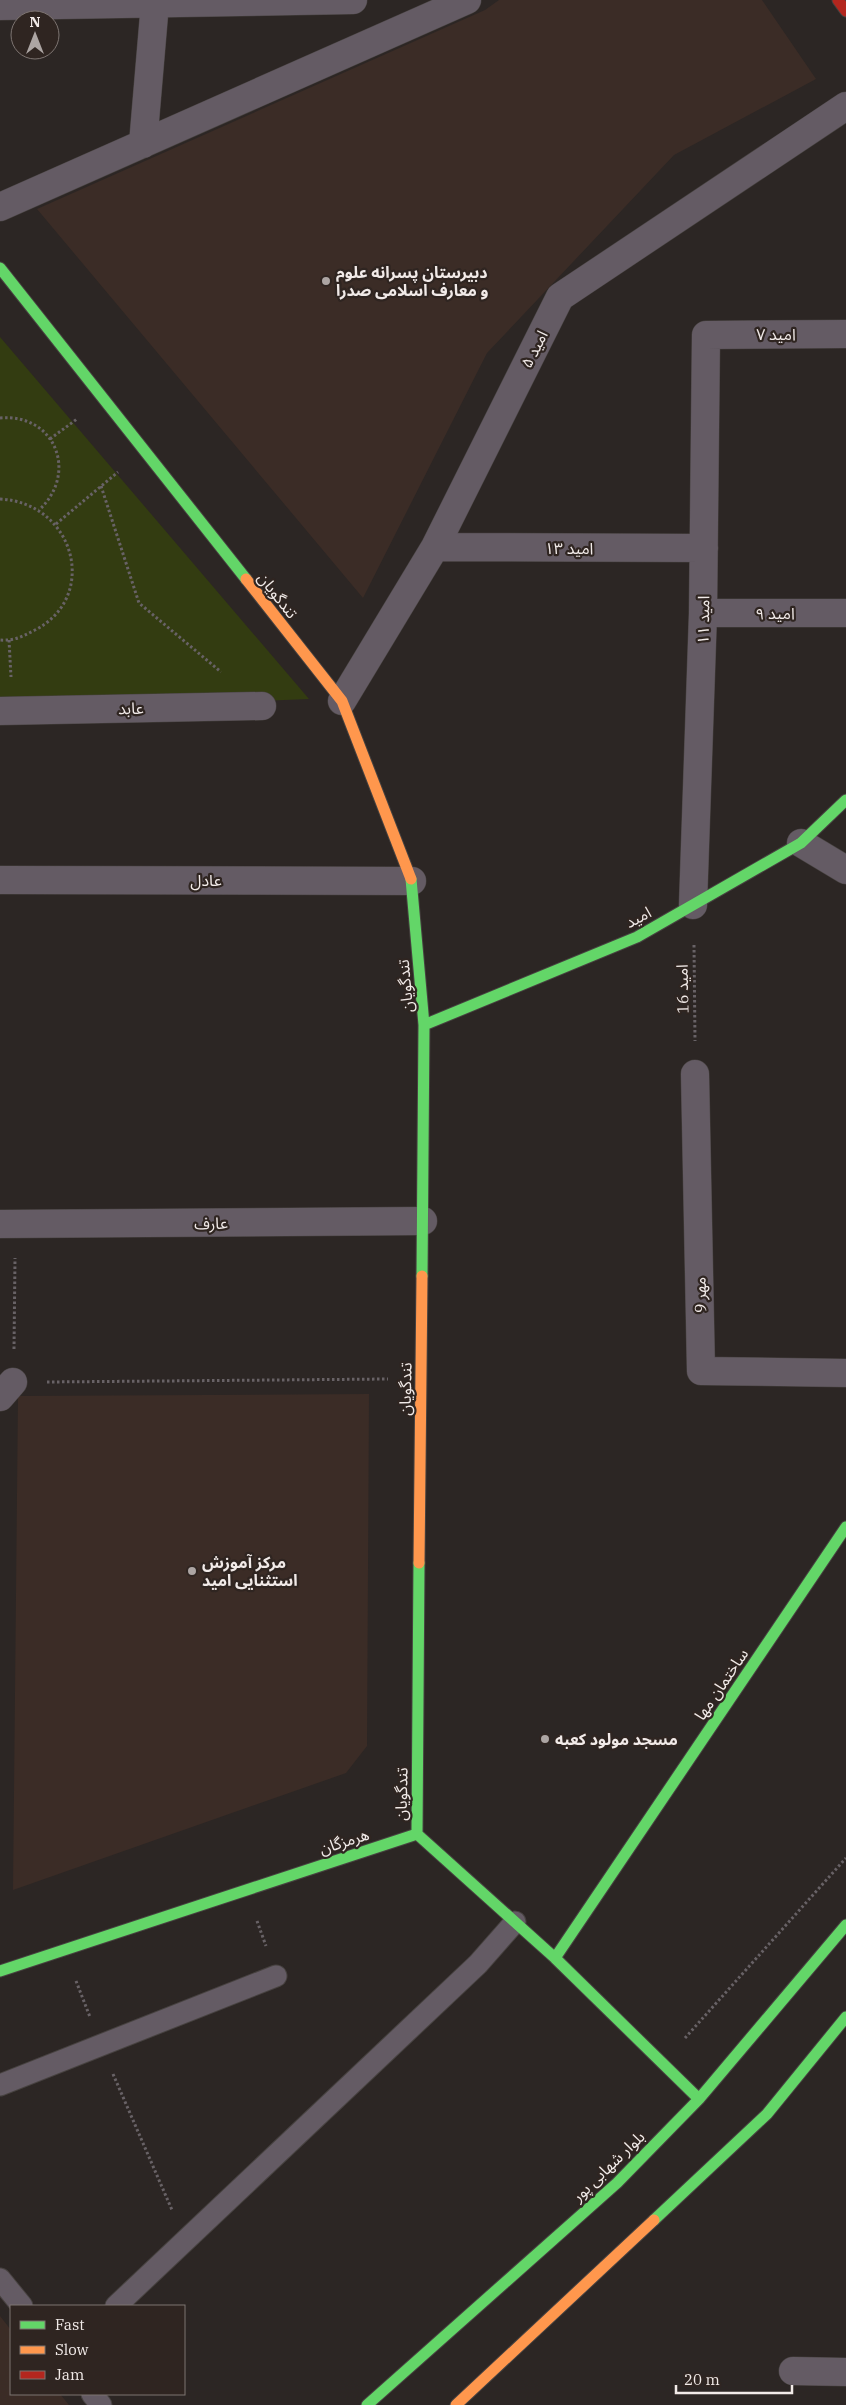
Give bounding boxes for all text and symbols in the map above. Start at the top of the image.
north arrow [10,10,60,60]
text: N [29,13,41,31]
place label: دبیرستان پسرانه علوم و معارف اسلامی صدرا [336,262,489,300]
marker: دبیرستان پسرانه علوم و معارف اسلامی صدرا [320,275,332,287]
street label: امید ۷ [756,324,796,344]
street label: امید ۵ [516,327,552,371]
street label: امید ۱۳ [545,538,593,558]
street label: تندگویان [254,568,302,622]
street label: امید ۱۱ [693,595,713,645]
street label: امید ۹ [755,603,795,623]
street label: عابد [118,698,144,718]
street label: عادل [190,870,222,891]
street label: امید [622,902,654,932]
street label: تندگویان [393,958,417,1013]
street label: امید 16 [672,964,692,1014]
street label: عارف [194,1213,228,1233]
street label: مهر 9 [690,1277,710,1313]
street label: تندگویان [395,1362,415,1416]
place label: مرکز آموزش استثنایی امید [202,1552,298,1590]
marker: مرکز آموزش استثنایی امید [186,1565,198,1577]
street label: ساختمان مها [690,1644,752,1724]
place label: مسجد مولود کعبه [555,1729,678,1749]
marker: مسجد مولود کعبه [539,1733,551,1745]
street label: تندگویان [391,1767,411,1821]
street label: هرمزگان [317,1824,371,1858]
street label: بلوار شهابی پور [567,2126,649,2207]
legend [10,2305,185,2395]
text: Fast [55,2315,85,2334]
text: Slow [55,2340,89,2359]
scale bar [676,2362,792,2394]
text: Jam [55,2365,84,2384]
text: 20 m [684,2370,720,2389]

